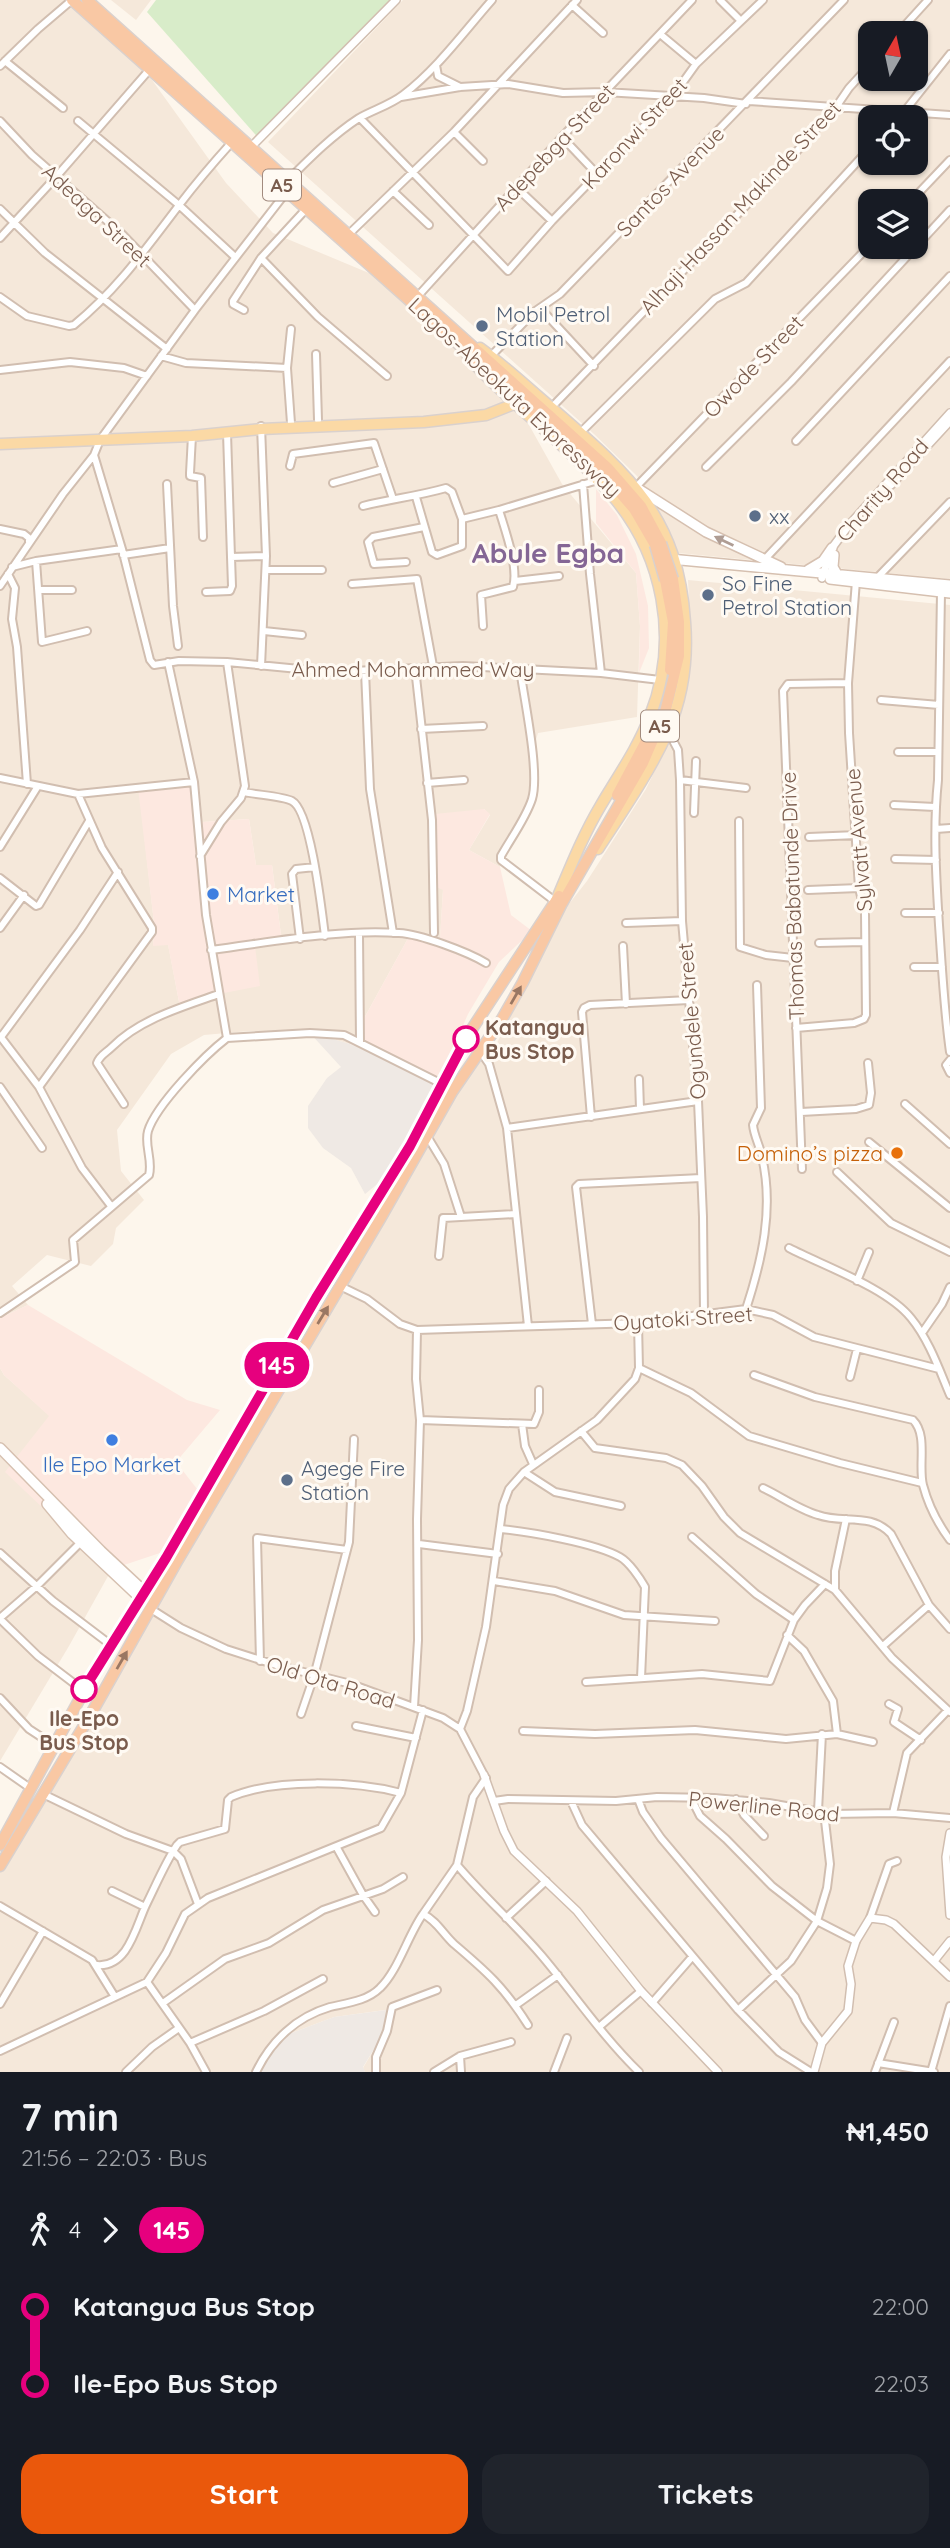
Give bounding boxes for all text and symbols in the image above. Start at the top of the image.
north arrow [858,21,928,91]
map controls [858,21,928,259]
street label: Karonwi Street [576,72,692,194]
street label: Adepebga Street [488,78,620,216]
street label: Alhaji Hassan Makinde Street [634,95,846,319]
button: locate [858,105,928,175]
street label: Santos Avenue [611,120,729,242]
street label: Adeaga Street [37,158,157,272]
road number: A5 [263,169,301,200]
button: layers [858,189,928,259]
street label: Lagos-Abeokuta Expressway [403,292,627,502]
place label: Mobil Petrol Station [496,301,610,351]
street label: Owode Street [698,309,808,423]
marker: Mobil Petrol Station [474,318,490,334]
street label: Charity Road [830,433,934,547]
place label: xx [769,503,789,529]
marker: xx [747,508,763,524]
district label: Abule Egba [472,535,624,570]
one-way arrow [714,535,734,547]
place label: So Fine Petrol Station [722,570,852,620]
marker: So Fine Petrol Station [700,587,716,603]
street label: Ahmed Mohammed Way [291,656,535,682]
road number: A5 [641,710,679,741]
street label: Sylvatt Avenue [839,767,877,913]
street label: Thomas Babatunde Drive [775,771,809,1021]
place label: Market [227,881,295,907]
marker: Market [205,886,221,902]
street label: Ogundele Street [671,942,711,1100]
one-way arrow [510,985,522,1004]
place label: Katangua Bus Stop [485,1014,585,1064]
marker: Katangua Bus Stop [453,1026,479,1052]
place label: Domino’s pizza [737,1140,883,1166]
marker: Domino’s pizza [889,1145,905,1161]
street label: Oyatoki Street [613,1300,753,1336]
one-way arrow [316,1306,329,1325]
line badge: 145 [237,1342,317,1388]
text: 145 [258,1350,296,1380]
marker: Ile Epo Market [104,1432,120,1448]
place label: Ile Epo Market [43,1451,181,1477]
place label: Agege Fire Station [301,1455,405,1505]
marker: Agege Fire Station [279,1472,295,1488]
one-way arrow [116,1650,128,1670]
street label: Old Ota Road [264,1650,398,1714]
marker: Ile-Epo Bus Stop [71,1676,97,1702]
place label: Ile-Epo Bus Stop [39,1705,129,1755]
street label: Powerline Road [687,1785,841,1827]
text: 7 min [21,2093,119,2141]
text: ₦1,450 [846,2115,929,2148]
text: 21:56 – 22:03 · Bus [21,2143,207,2172]
icon: walk [21,2211,59,2249]
icon: forward [91,2211,129,2249]
text: 4 [69,2215,81,2244]
text: 145 [153,2215,190,2245]
text: Katangua Bus Stop [73,2290,315,2323]
text: 22:00 [872,2292,929,2321]
text: Ile-Epo Bus Stop [73,2367,278,2400]
text: 22:03 [873,2369,929,2398]
button: Start [21,2454,468,2534]
button: Tickets [482,2454,929,2534]

